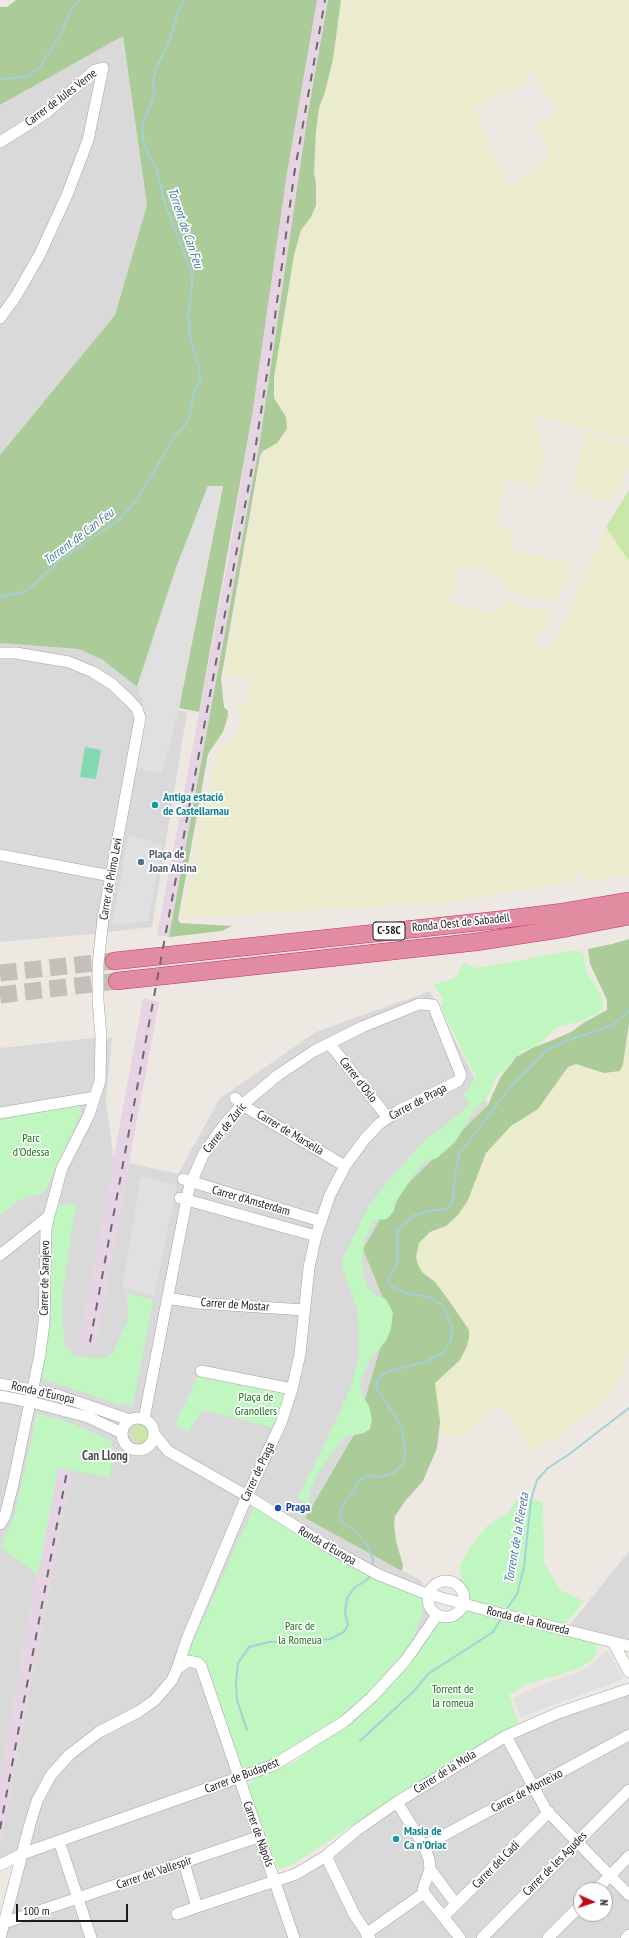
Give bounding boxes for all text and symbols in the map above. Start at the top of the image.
street label: Carrer de Jules Verne [22,66,100,130]
water label: Torrent de Can Feu [164,186,206,270]
water label: Torrent de Can Feu [41,505,117,569]
place label: Antiga estació de Castellarnau [163,791,229,819]
marker: Antiga estació de Castellarnau [150,800,160,810]
street label: Carrer de Primo Levi [97,837,125,921]
place label: Plaça de Joan Alsina [149,848,197,876]
marker: Plaça de Joan Alsina [136,857,146,867]
street label: Ronda Oest de Sabadell [411,911,511,935]
road number: C-58C [373,922,405,940]
street label: Carrer d'Oslo [336,1055,380,1105]
street label: Carrer de Praga [387,1081,449,1123]
street label: Carrer de Zuric [200,1100,250,1156]
street label: Carrer de Marsella [254,1107,326,1159]
park label: Parc d'Odessa [13,1132,49,1160]
street label: Carrer d'Amsterdam [210,1183,292,1219]
street label: Carrer de Sarajevo [37,1240,53,1316]
street label: Carrer de Mostar [200,1295,270,1315]
street label: Ronda d'Europa [10,1379,76,1407]
park label: Plaça de Granollers [235,1391,277,1419]
street label: Carrer de Praga [238,1440,278,1504]
district label: Can Llong [82,1448,128,1464]
water label: Torrent de la Riereta [501,1492,533,1584]
place label: Praga [286,1501,310,1515]
marker: Praga [273,1503,283,1513]
street label: Ronda d'Europa [295,1524,359,1568]
street label: Ronda de la Roureda [485,1604,571,1638]
park label: Parc de la Romeua [278,1620,322,1648]
park label: Torrent de la romeua [432,1683,474,1711]
street label: Carrer de la Mola [411,1747,479,1797]
street label: Carrer de Budapest [203,1755,281,1797]
street label: Carrer de Monteixo [489,1766,565,1816]
street label: Carrer de Nàpols [239,1799,277,1869]
place label: Masia de Ca n'Oriac [404,1825,446,1853]
street label: Carrer de les Agudes [520,1829,590,1899]
marker: Masia de Ca n'Oriac [391,1834,401,1844]
street label: Carrer del Cadí [469,1838,523,1892]
street label: Carrer del Vallespir [115,1853,193,1893]
north arrow [573,1882,613,1922]
scale bar [18,1896,130,1922]
text: N [597,1899,611,1906]
text: 100 m [23,1903,50,1918]

